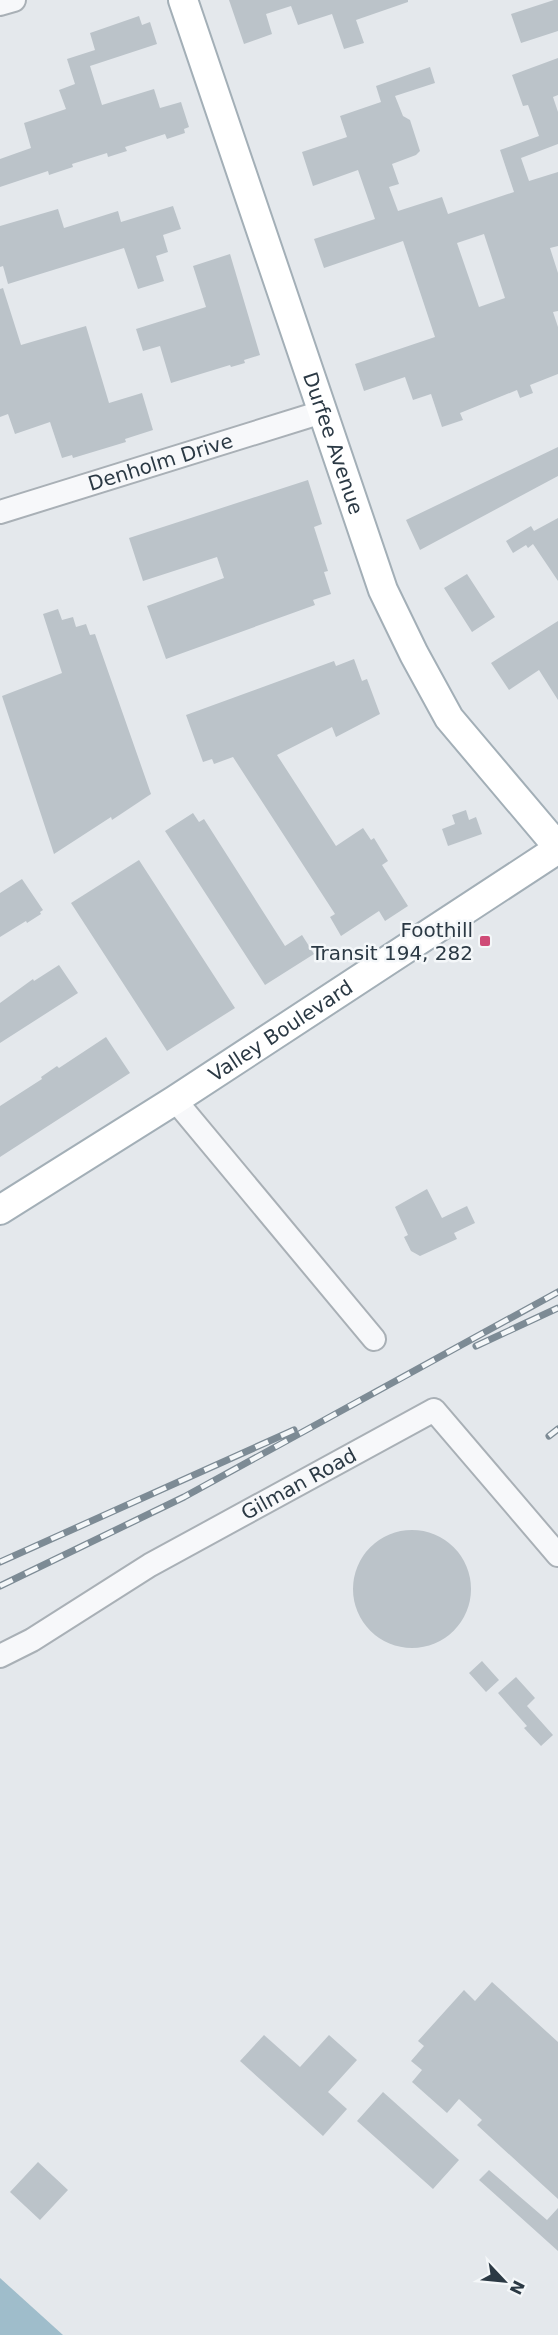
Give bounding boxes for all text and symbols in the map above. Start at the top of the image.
street label: Durfee Avenue [298,369,368,518]
street label: Denholm Drive [85,428,236,496]
place label: Foothill Transit 194, 282 [310,918,473,965]
marker: Foothill Transit 194, 282 [478,934,492,948]
street label: Valley Boulevard [204,975,357,1087]
street label: Gilman Road [237,1443,360,1525]
north arrow [474,2251,534,2311]
text: N [506,2277,529,2298]

